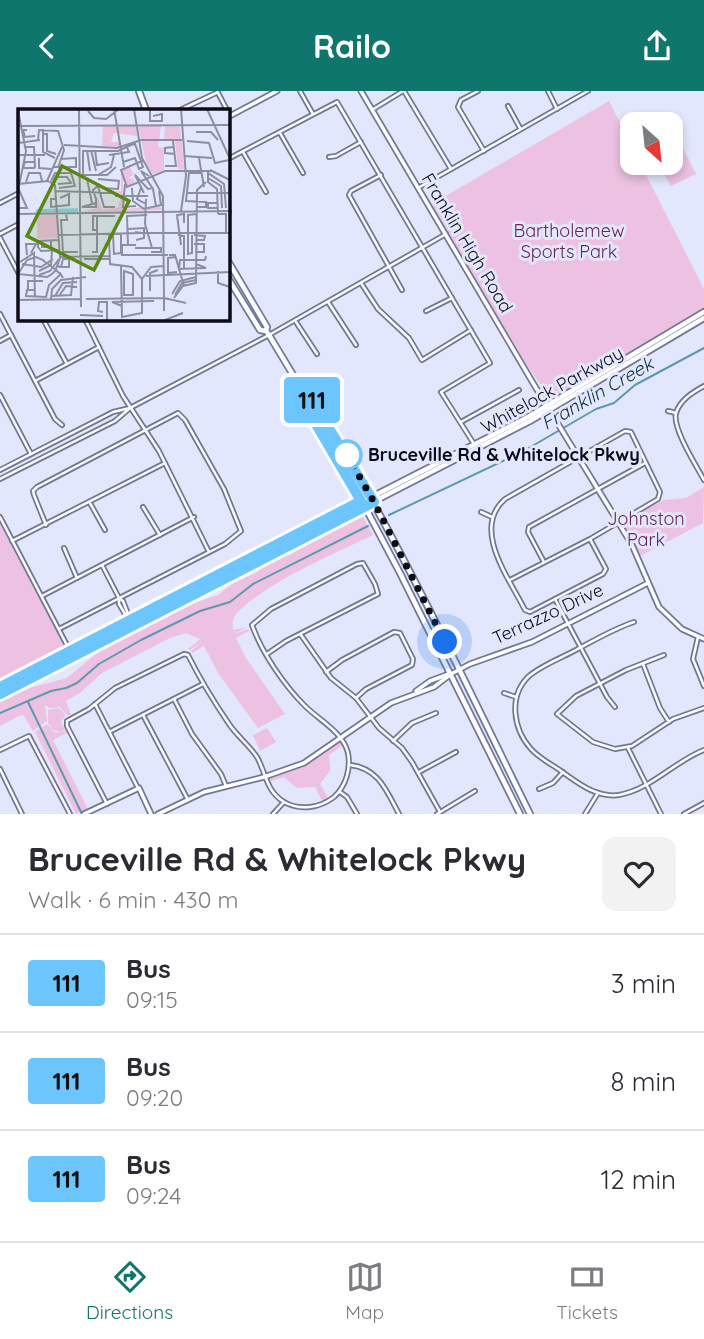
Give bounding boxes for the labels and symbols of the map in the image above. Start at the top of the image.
inset map [18,109,229,320]
north arrow [620,112,682,175]
street label: Franklin High Road [417,169,518,317]
park label: Bartholemew Sports Park [513,219,625,263]
street label: Whitelock Parkway [477,341,627,438]
water label: Franklin Creek [537,350,659,435]
line badge: 111 [272,377,352,423]
marker: Bruceville Rd & Whitelock Pkwy [332,440,362,470]
place label: Bruceville Rd & Whitelock Pkwy [368,443,640,466]
park label: Johnston Park [607,507,685,551]
street label: Terrazzo Drive [489,578,607,649]
your location [427,624,462,659]

